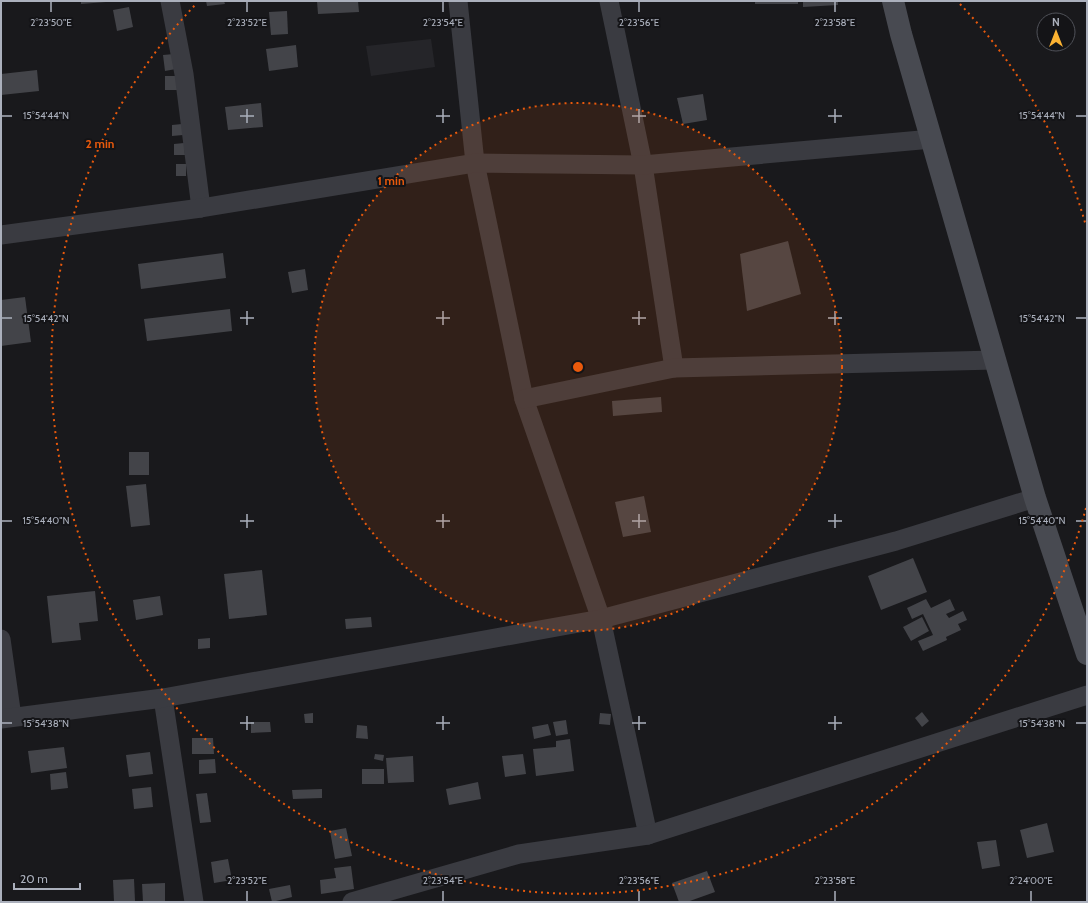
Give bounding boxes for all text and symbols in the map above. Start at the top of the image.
north arrow [1036,12,1076,52]
text: N [1052,15,1060,29]
text: 2°23'50"E [30,16,72,29]
text: 2°23'52"E [227,16,267,29]
text: 2°23'54"E [423,16,464,29]
text: 2°23'56"E [619,16,660,29]
text: 2°23'58"E [815,16,856,29]
text: 15°54'44"N [23,109,69,122]
text: 15°54'44"N [1019,109,1065,122]
text: 2 min [86,136,114,151]
text: 1 min [377,173,405,188]
text: 15°54'42"N [23,312,69,325]
text: 15°54'42"N [1019,312,1065,325]
centre of rings [571,360,585,374]
text: 15°54'40"N [22,514,70,527]
text: 15°54'40"N [1018,514,1066,527]
text: 15°54'38"N [23,717,69,730]
text: 15°54'38"N [1019,717,1065,730]
scale bar [14,865,80,891]
text: 20 m [20,871,48,886]
text: 2°23'52"E [227,874,267,887]
text: 2°23'54"E [423,874,464,887]
text: 2°23'56"E [619,874,660,887]
text: 2°23'58"E [815,874,856,887]
text: 2°24'00"E [1009,874,1053,887]

